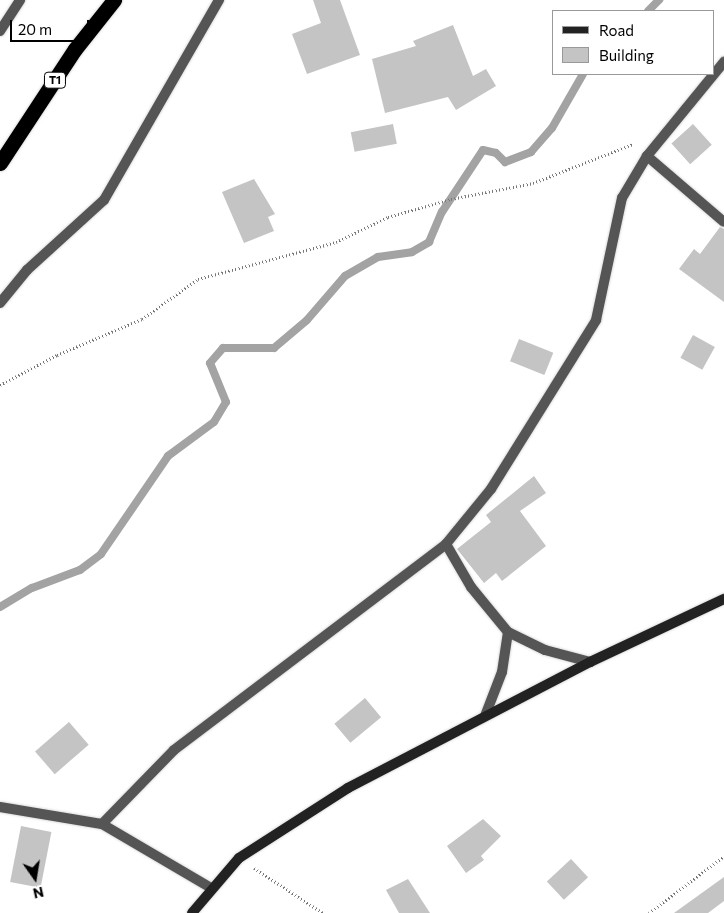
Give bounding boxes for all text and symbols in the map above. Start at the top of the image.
scale bar [12,10,91,42]
legend [552,10,714,75]
text: 20 m [18,20,52,38]
text: Road [599,21,634,39]
text: Building [599,46,654,64]
road number: T1 [44,72,66,88]
north arrow [10,853,60,903]
text: N [31,884,46,903]

